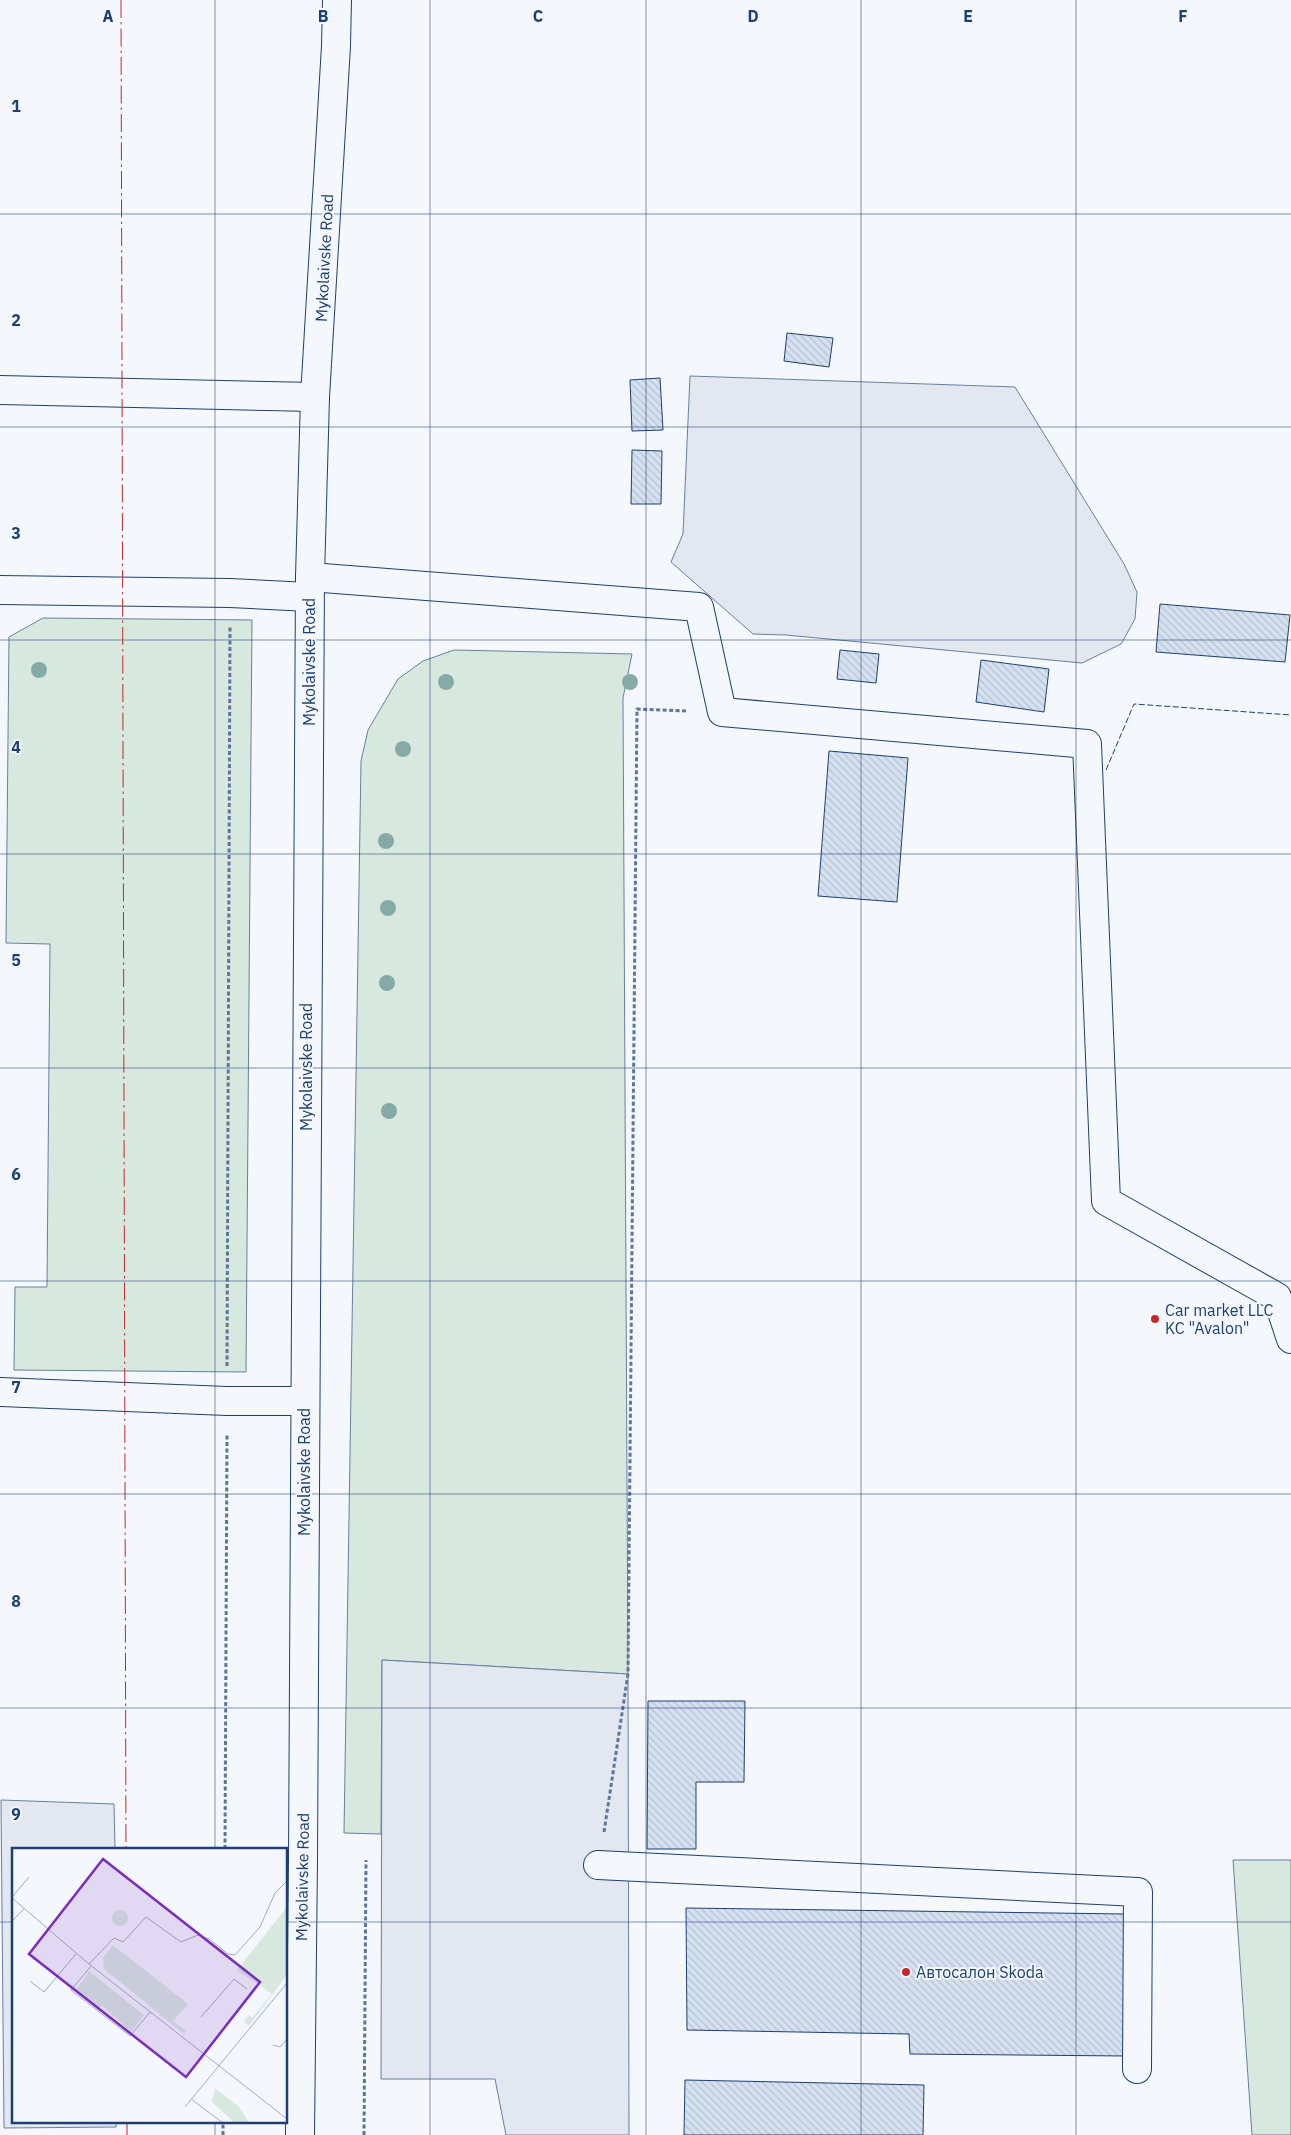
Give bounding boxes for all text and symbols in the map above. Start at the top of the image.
text: A [103,6,114,26]
text: B [318,6,329,26]
text: C [533,6,543,26]
text: D [747,6,759,26]
text: E [963,6,973,26]
text: F [1178,6,1188,26]
text: 1 [11,96,21,116]
street label: Mykolaivske Road [311,193,337,323]
text: 2 [11,310,21,330]
text: 3 [11,523,21,543]
street label: Mykolaivske Road [299,598,319,726]
text: 4 [11,737,21,757]
text: 5 [11,950,21,970]
street label: Mykolaivske Road [296,1003,316,1131]
text: 6 [11,1164,21,1184]
place label: Car market LLC KC "Avalon" [1165,1300,1273,1338]
marker: Car market LLC KC "Avalon" [1149,1313,1161,1325]
text: 7 [11,1377,21,1397]
street label: Mykolaivske Road [294,1408,314,1536]
text: 8 [11,1591,21,1611]
text: 9 [11,1804,21,1824]
street label: Mykolaivske Road [291,1813,313,1941]
inset map [12,1848,288,2122]
place label: Автосалон Skoda [916,1962,1044,1982]
marker: Автосалон Skoda [900,1966,912,1978]

